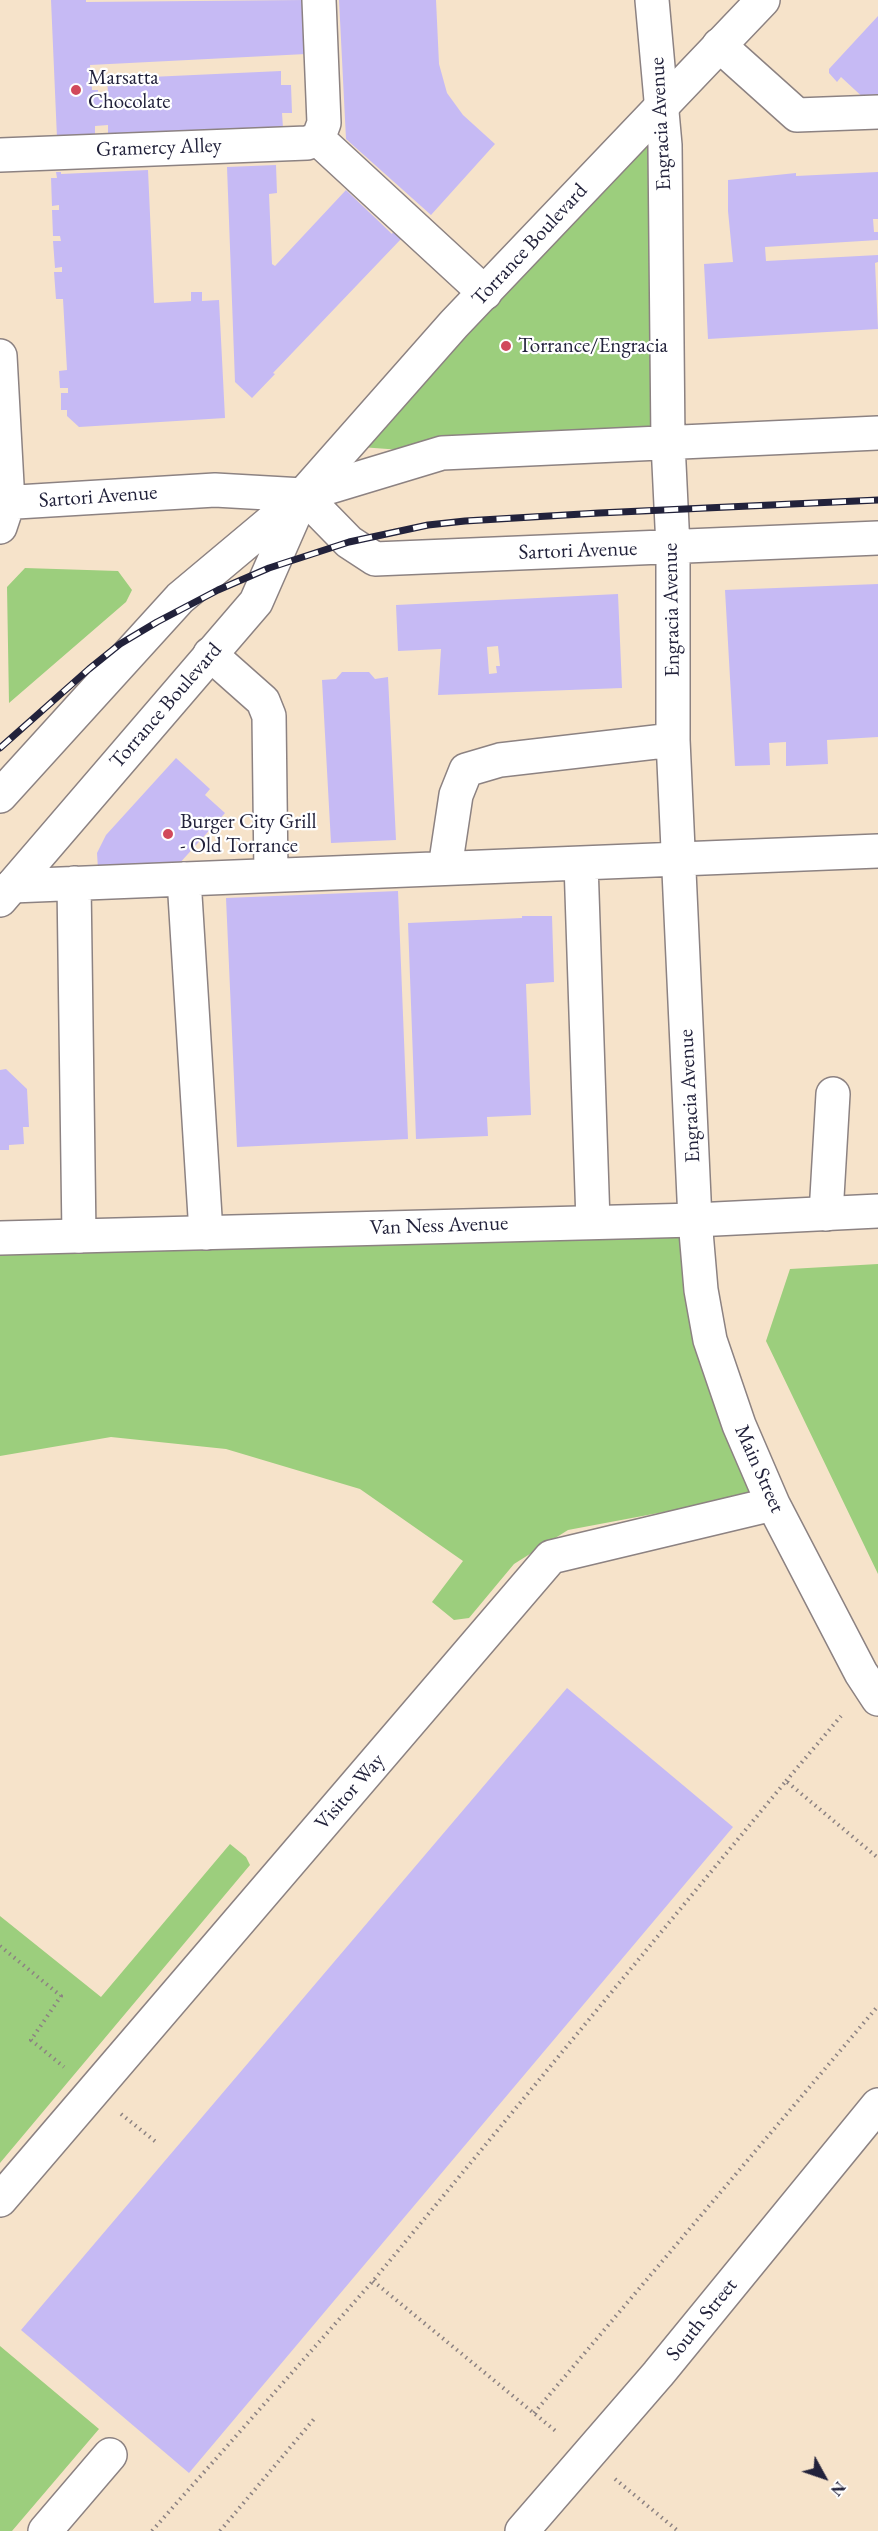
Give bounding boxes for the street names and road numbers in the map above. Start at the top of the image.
street label: Engracia Avenue [645,56,677,192]
street label: Gramercy Alley [96,133,222,163]
street label: Torrance Boulevard [467,179,593,311]
street label: Sartori Avenue [38,480,158,514]
street label: Sartori Avenue [518,536,638,566]
street label: Engracia Avenue [658,543,686,677]
street label: Torrance Boulevard [105,638,227,774]
street label: Engracia Avenue [674,1028,706,1164]
street label: Van Ness Avenue [369,1211,509,1241]
street label: Main Street [728,1421,790,1517]
street label: Visitor Way [310,1748,390,1836]
street label: South Street [661,2274,743,2366]

